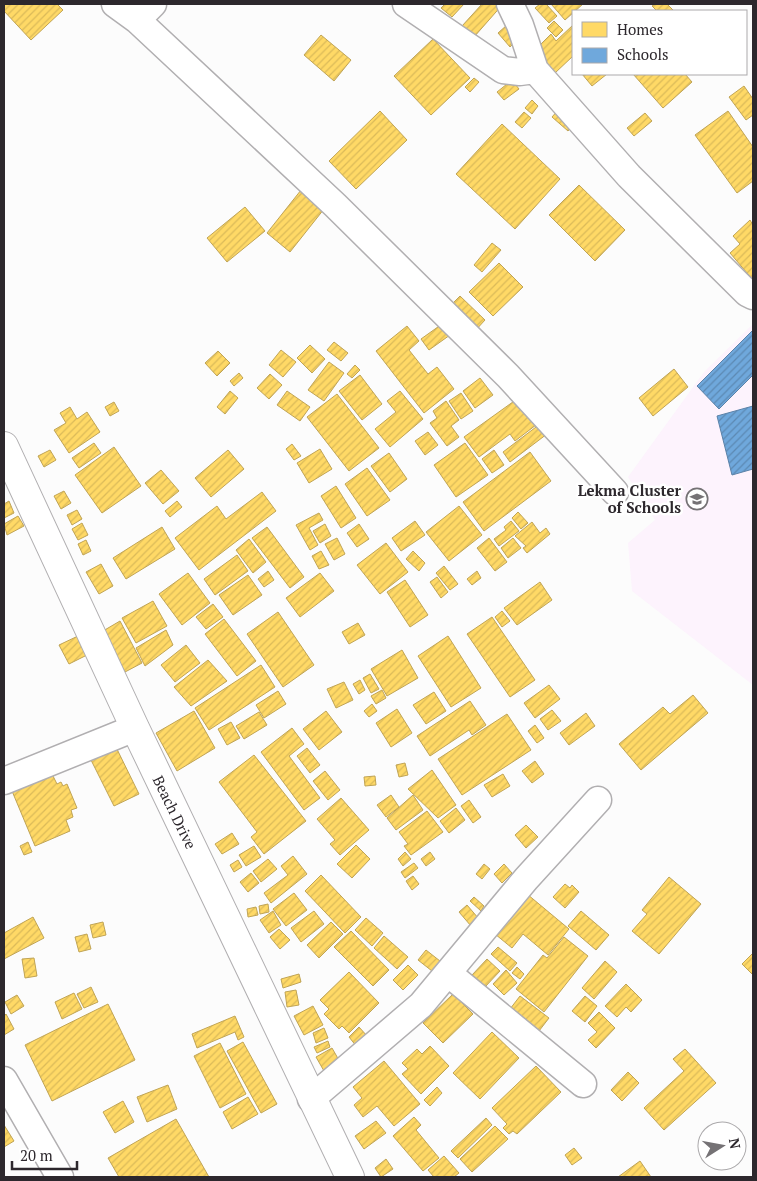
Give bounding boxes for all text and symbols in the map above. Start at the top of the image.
legend [572,10,747,75]
text: Homes [617,19,663,39]
text: Schools [617,44,668,64]
place label: Lekma Cluster of Schools [578,480,682,517]
school or university icon: Lekma Cluster of Schools [685,487,709,511]
street label: Beach Drive [149,772,201,852]
north arrow [697,1121,747,1171]
text: N [725,1136,746,1151]
scale bar [12,1138,78,1170]
text: 20 m [20,1145,53,1165]

